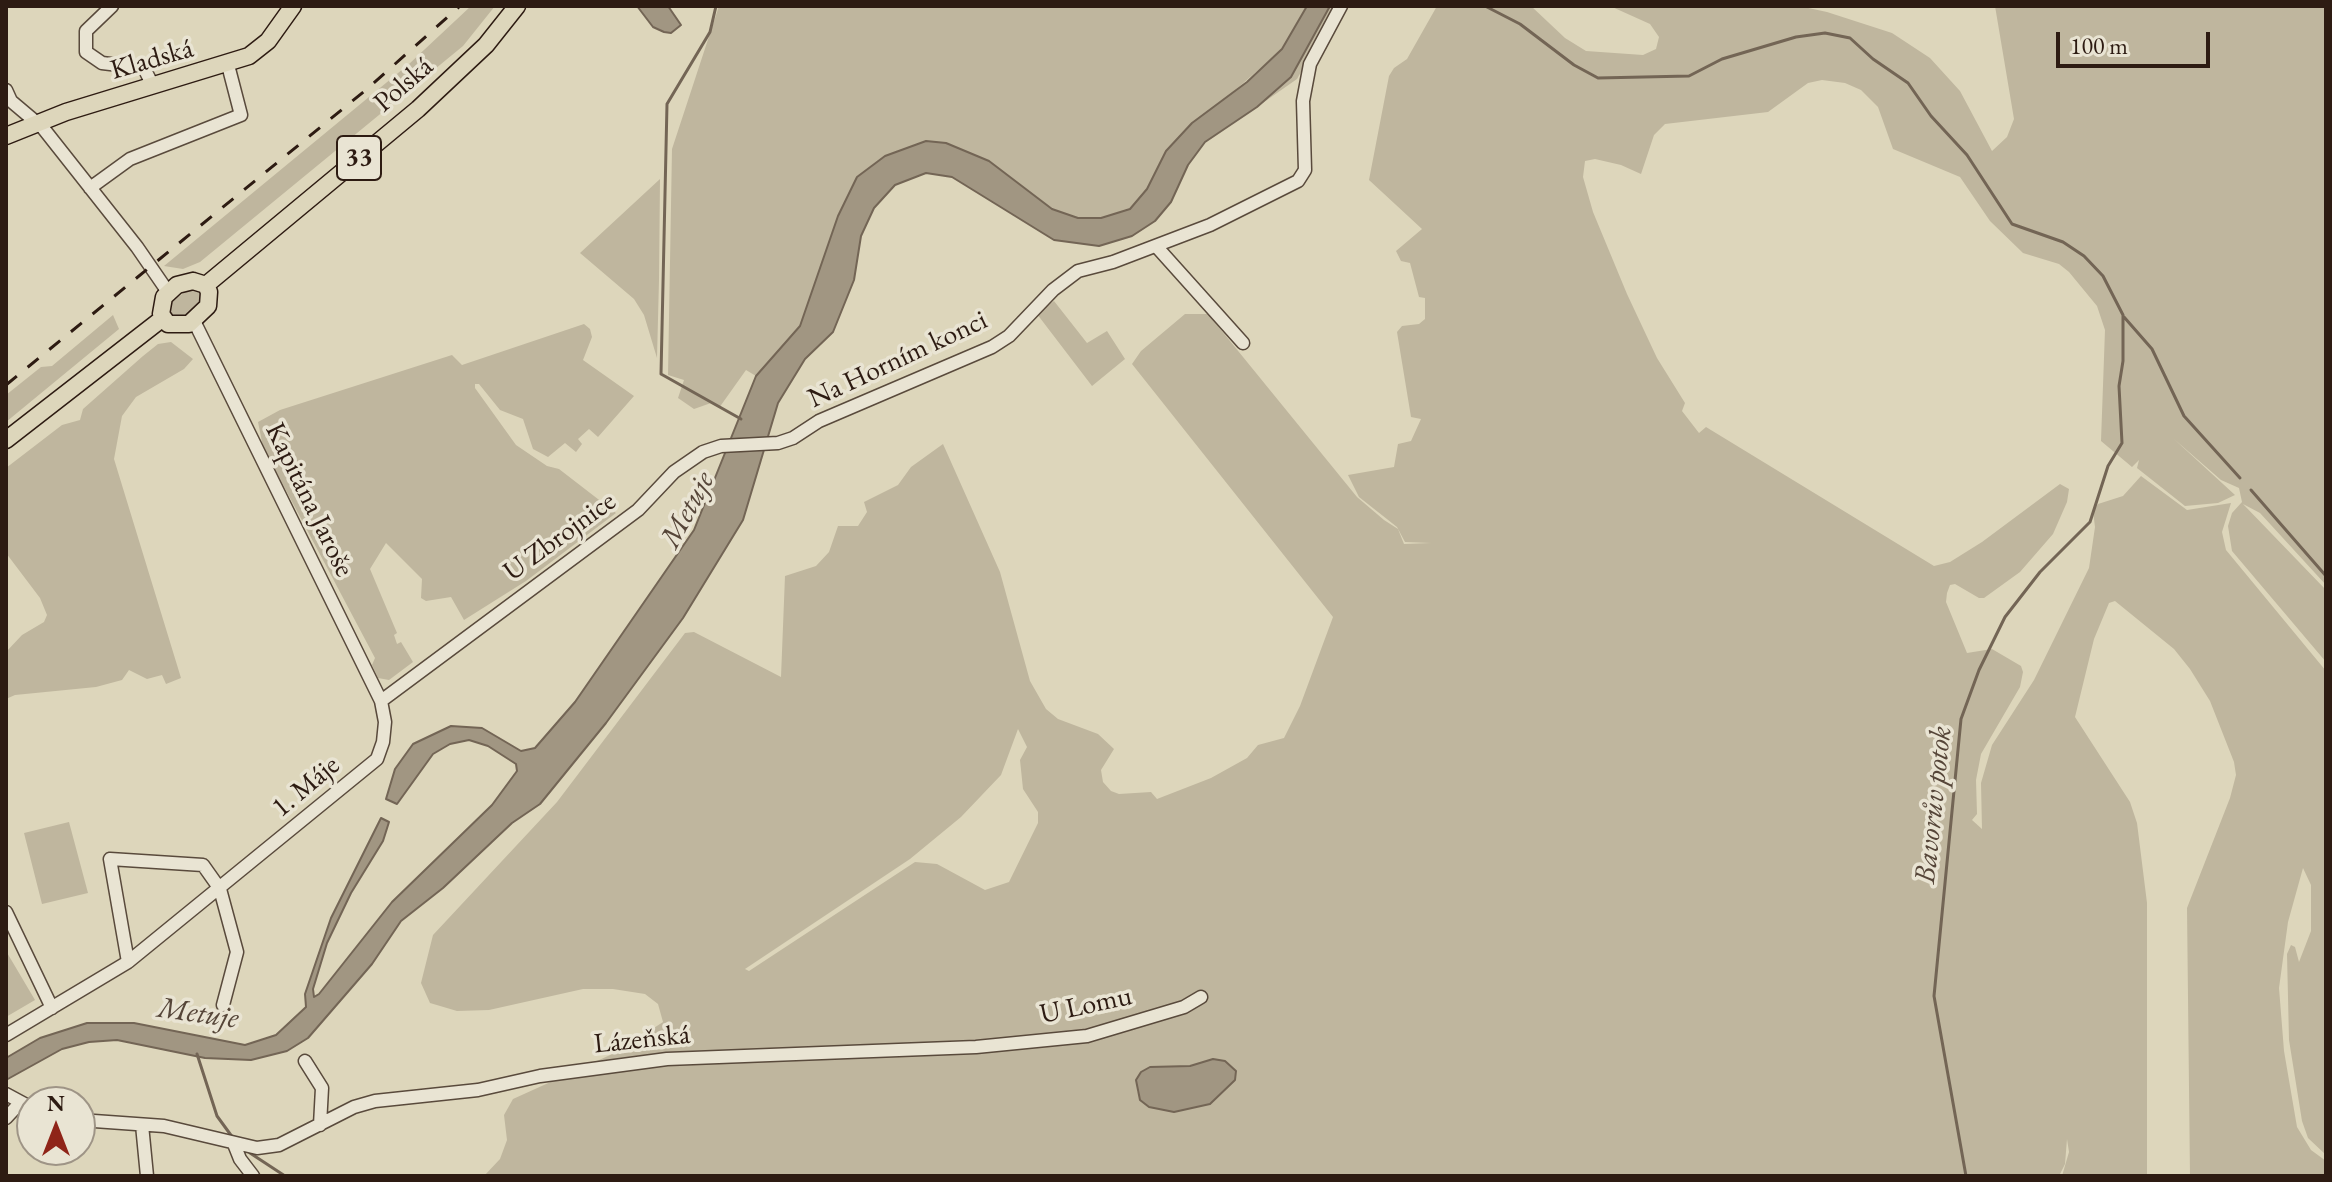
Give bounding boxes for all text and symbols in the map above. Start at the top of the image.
scale bar [2060,16,2214,66]
text: 100 m [2070,30,2128,61]
street label: Kladská [107,32,197,88]
street label: Polská [367,50,441,120]
road number: 33 [337,136,381,180]
street label: Na Horním konci [803,304,993,416]
street label: Kapitána Jaroše [257,418,361,582]
water label: Metuje [653,466,723,554]
street label: U Zbrojnice [497,485,623,589]
water label: Bavorův potok [1908,724,1960,886]
street label: 1. Máje [265,749,347,825]
street label: U Lomu [1037,980,1135,1032]
water label: Metuje [155,991,241,1037]
street label: Lázeňská [592,1018,692,1062]
north arrow [16,1086,96,1166]
text: N [47,1089,65,1118]

